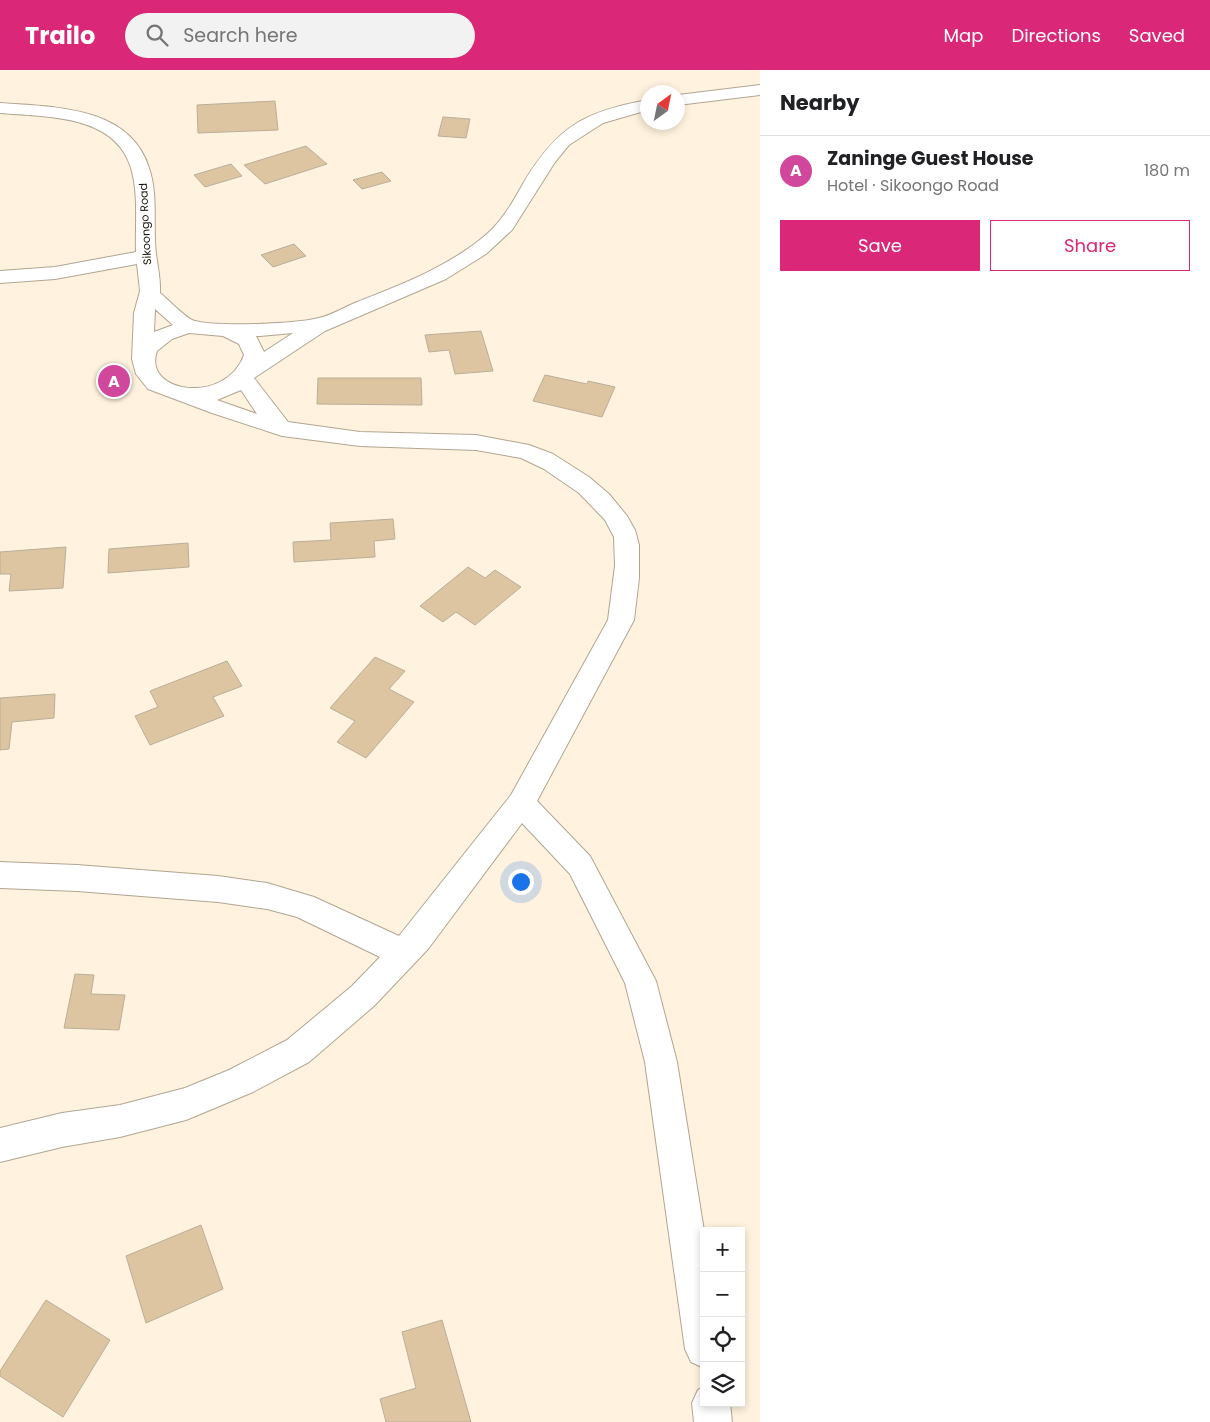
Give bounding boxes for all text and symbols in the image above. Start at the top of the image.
search box [125,13,475,58]
text: Trailo [25,19,95,52]
icon: search [143,21,171,49]
text: Search here [183,22,298,49]
text: Map [944,23,983,48]
text: Directions [1011,23,1101,48]
text: Saved [1129,23,1185,48]
north arrow [640,85,685,130]
text: Nearby [780,88,860,117]
text: Zaninge Guest House [827,145,1034,172]
text: A [790,159,802,182]
text: 180 m [1144,159,1190,182]
text: Hotel · Sikoongo Road [827,174,999,197]
street label: Sikoongo Road [135,183,155,265]
button: Save [780,220,980,271]
button: Share [990,220,1190,271]
pin: A [98,362,130,400]
your location [508,869,534,895]
map controls [700,1227,745,1407]
button: + [700,1227,745,1272]
button: − [700,1272,745,1317]
button: locate [700,1317,745,1362]
button: layers [700,1362,745,1407]

